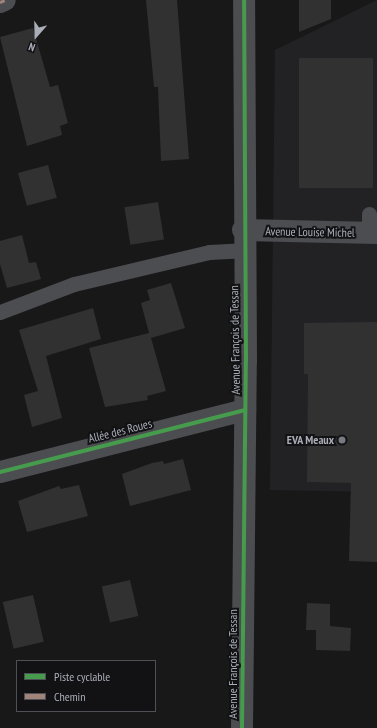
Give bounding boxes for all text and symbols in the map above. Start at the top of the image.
north arrow [16,16,56,56]
text: N [27,40,37,55]
street label: Avenue Louise Michel [265,224,355,240]
street label: Avenue François de Tessan [227,285,243,395]
street label: Allée des Roues [87,416,153,446]
place label: EVA Meaux [286,433,334,447]
marker: EVA Meaux [337,435,347,445]
street label: Avenue François de Tessan [226,609,240,719]
legend [16,660,156,712]
text: Piste cyclable [54,669,110,684]
text: Chemin [54,689,85,704]

